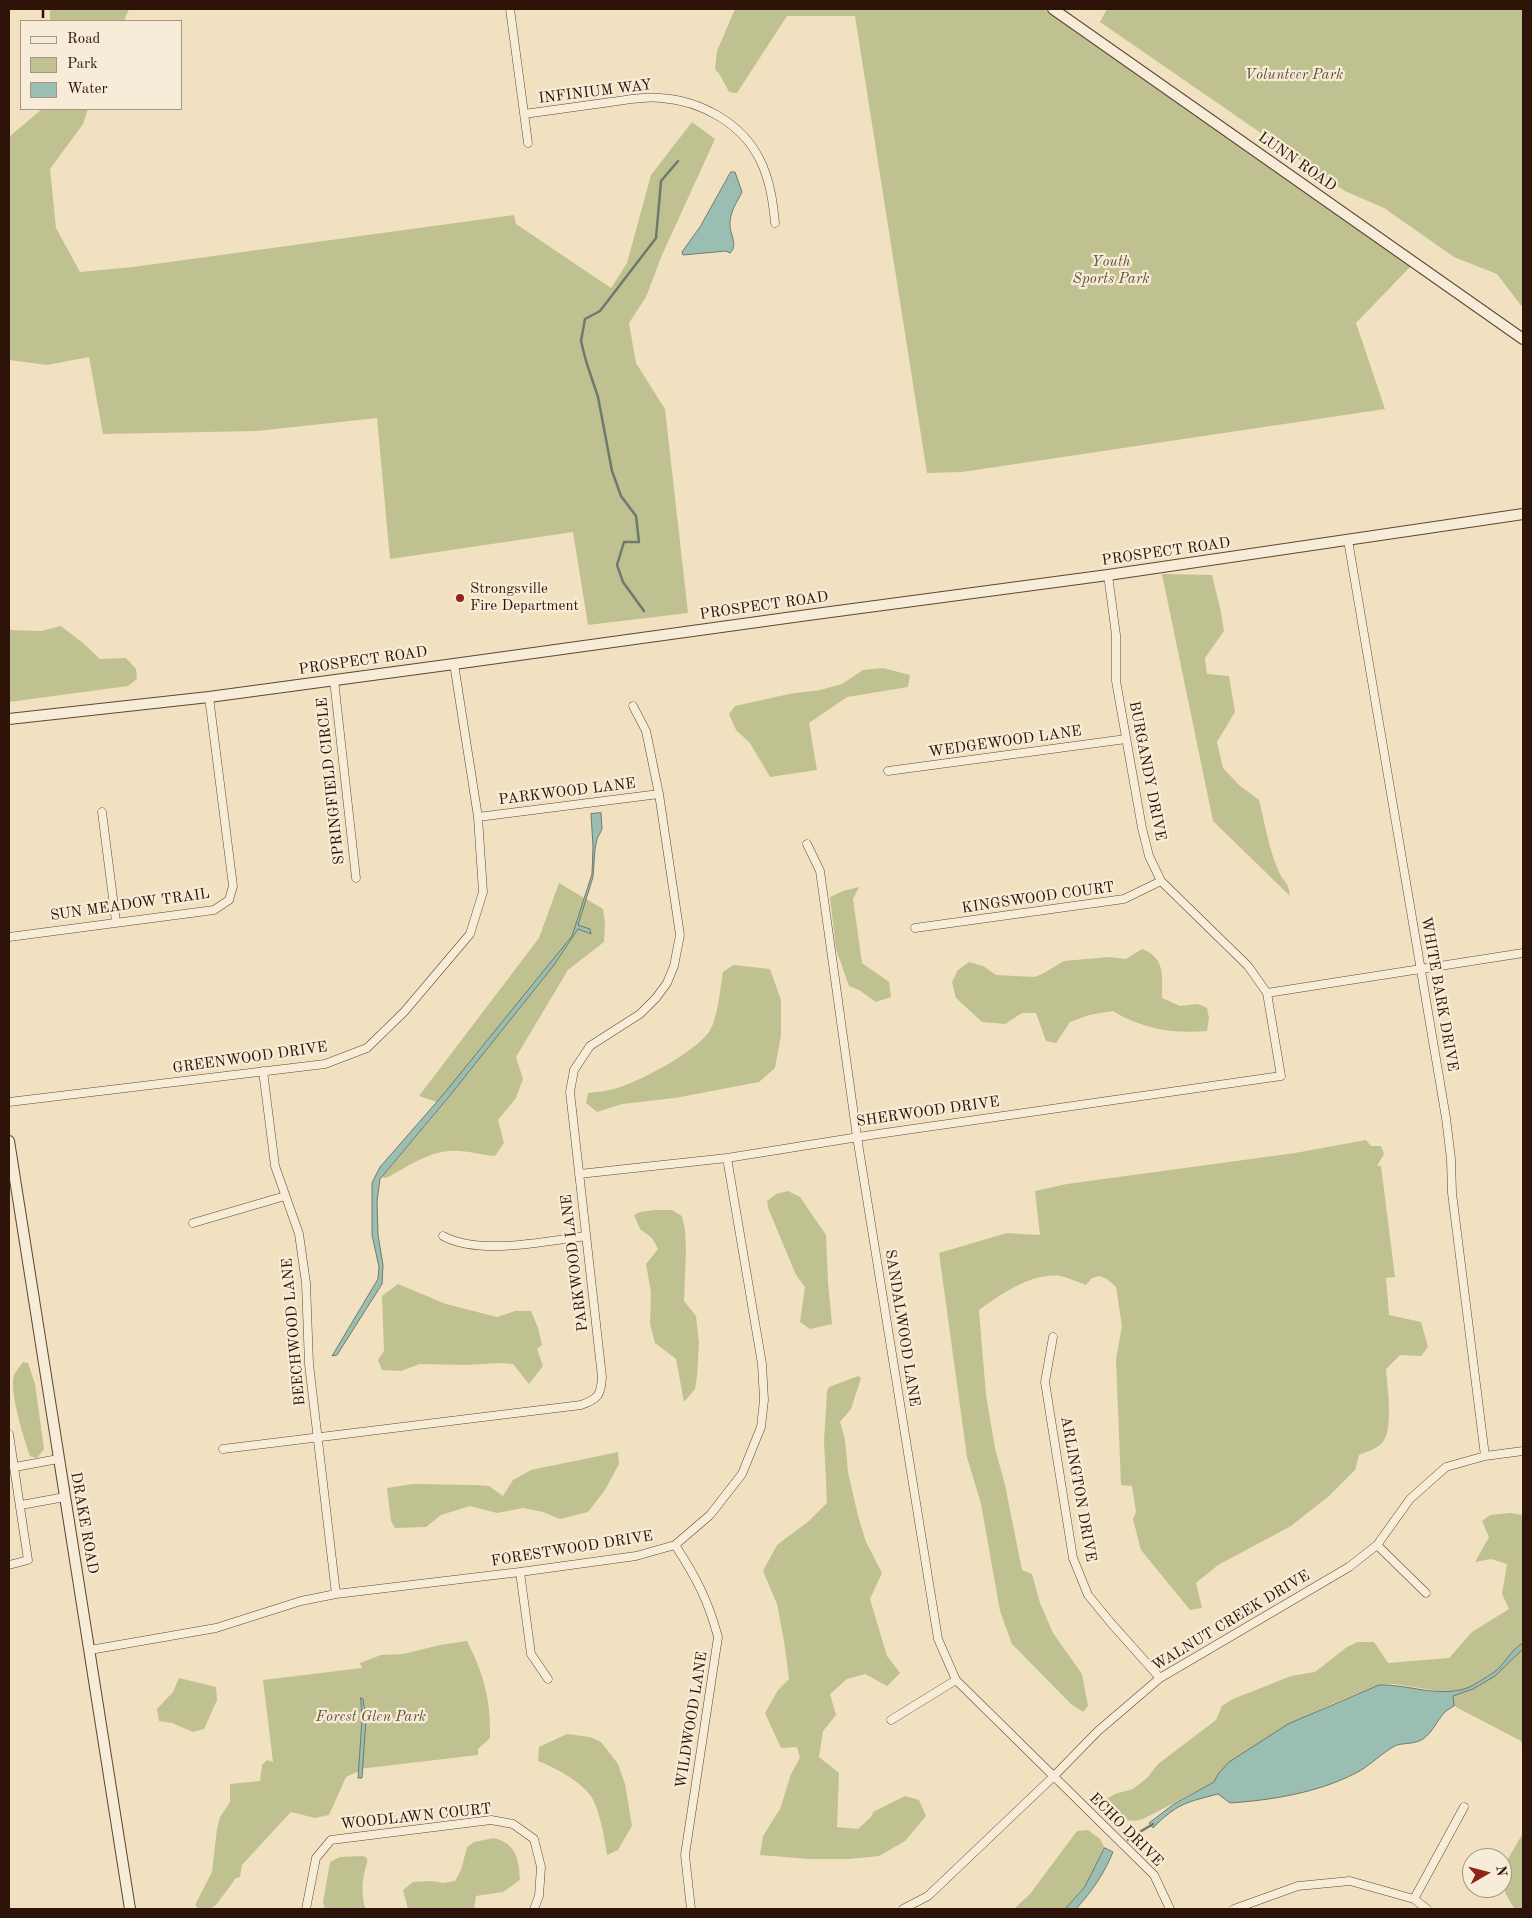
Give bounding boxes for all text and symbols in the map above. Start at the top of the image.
legend [20,20,182,110]
text: Road [67,32,100,47]
text: Park [67,57,98,72]
park label: Volunteer Park [1245,66,1343,84]
street label: INFINIUM WAY [537,76,653,108]
text: Water [67,82,108,97]
street label: LUNN ROAD [1254,128,1340,196]
park label: Youth Sports Park [1072,253,1150,288]
street label: PROSPECT ROAD [1101,534,1231,570]
place label: Strongsville Fire Department [470,580,579,615]
street label: PROSPECT ROAD [699,588,829,624]
marker: Strongsville Fire Department [454,592,466,604]
street label: PROSPECT ROAD [298,643,428,679]
street label: SPRINGFIELD CIRCLE [313,697,349,865]
street label: BURGANDY DRIVE [1125,700,1169,842]
street label: WEDGEWOOD LANE [927,722,1083,762]
street label: PARKWOOD LANE [497,775,637,809]
street label: KINGSWOOD COURT [960,878,1116,918]
street label: SUN MEADOW TRAIL [49,885,211,925]
street label: WHITE BARK DRIVE [1417,915,1461,1073]
street label: GREENWOOD DRIVE [171,1038,329,1078]
street label: SHERWOOD DRIVE [855,1093,1001,1131]
street label: PARKWOOD LANE [558,1193,592,1333]
street label: SANDALWOOD LANE [881,1248,923,1408]
street label: BEECHWOOD LANE [279,1257,309,1407]
street label: ARLINGTON DRIVE [1056,1415,1100,1563]
street label: DRAKE ROAD [66,1471,102,1575]
street label: FORESTWOOD DRIVE [490,1527,654,1571]
street label: WALNUT CREEK DRIVE [1149,1567,1313,1675]
street label: WILDWOOD LANE [672,1650,712,1790]
park label: Forest Glen Park [316,1708,426,1726]
street label: ECHO DRIVE [1085,1789,1167,1871]
street label: WOODLAWN COURT [340,1800,492,1834]
north arrow [1462,1848,1512,1898]
text: N [1493,1865,1509,1877]

